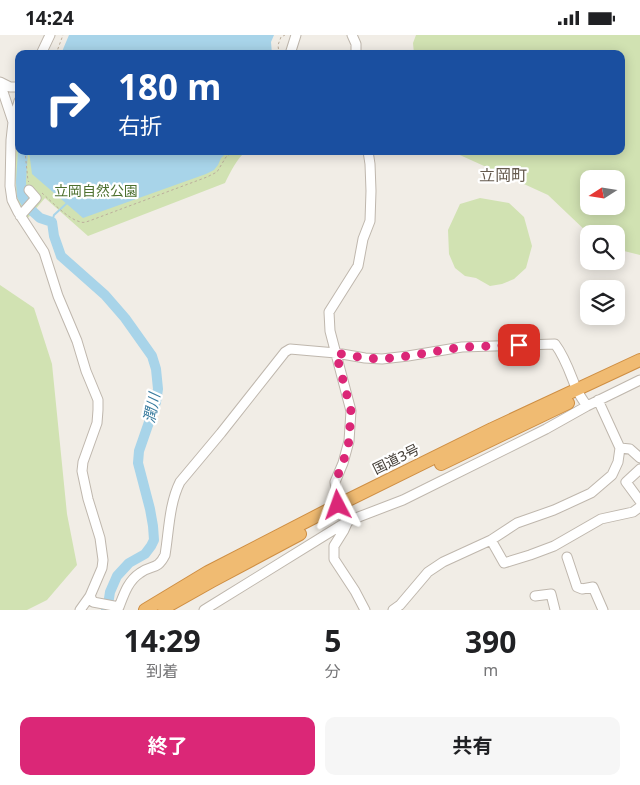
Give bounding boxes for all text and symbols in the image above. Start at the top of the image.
text: 14:24 [25,5,74,31]
text: 180 m [118,63,221,110]
icon: right [35,70,100,135]
text: 右折 [118,110,162,140]
district label: 立岡町 [479,164,527,186]
north arrow [580,170,625,215]
map controls [580,170,625,325]
park label: 立岡自然公園 [54,181,138,200]
button: search [580,225,625,270]
button: layers [580,280,625,325]
pin [498,324,540,366]
icon: arrive [505,331,533,359]
water label: 潤川 [138,389,164,424]
street label: 国道3号 [369,439,422,478]
position arrow [311,478,363,530]
text: 14:29 [124,620,201,661]
text: 5 [324,620,341,661]
text: 390 [465,621,516,662]
text: m [483,659,498,681]
text: 到着 [146,660,178,682]
text: 分 [325,660,341,682]
button: 終了 [20,717,315,775]
button: 共有 [325,717,620,775]

